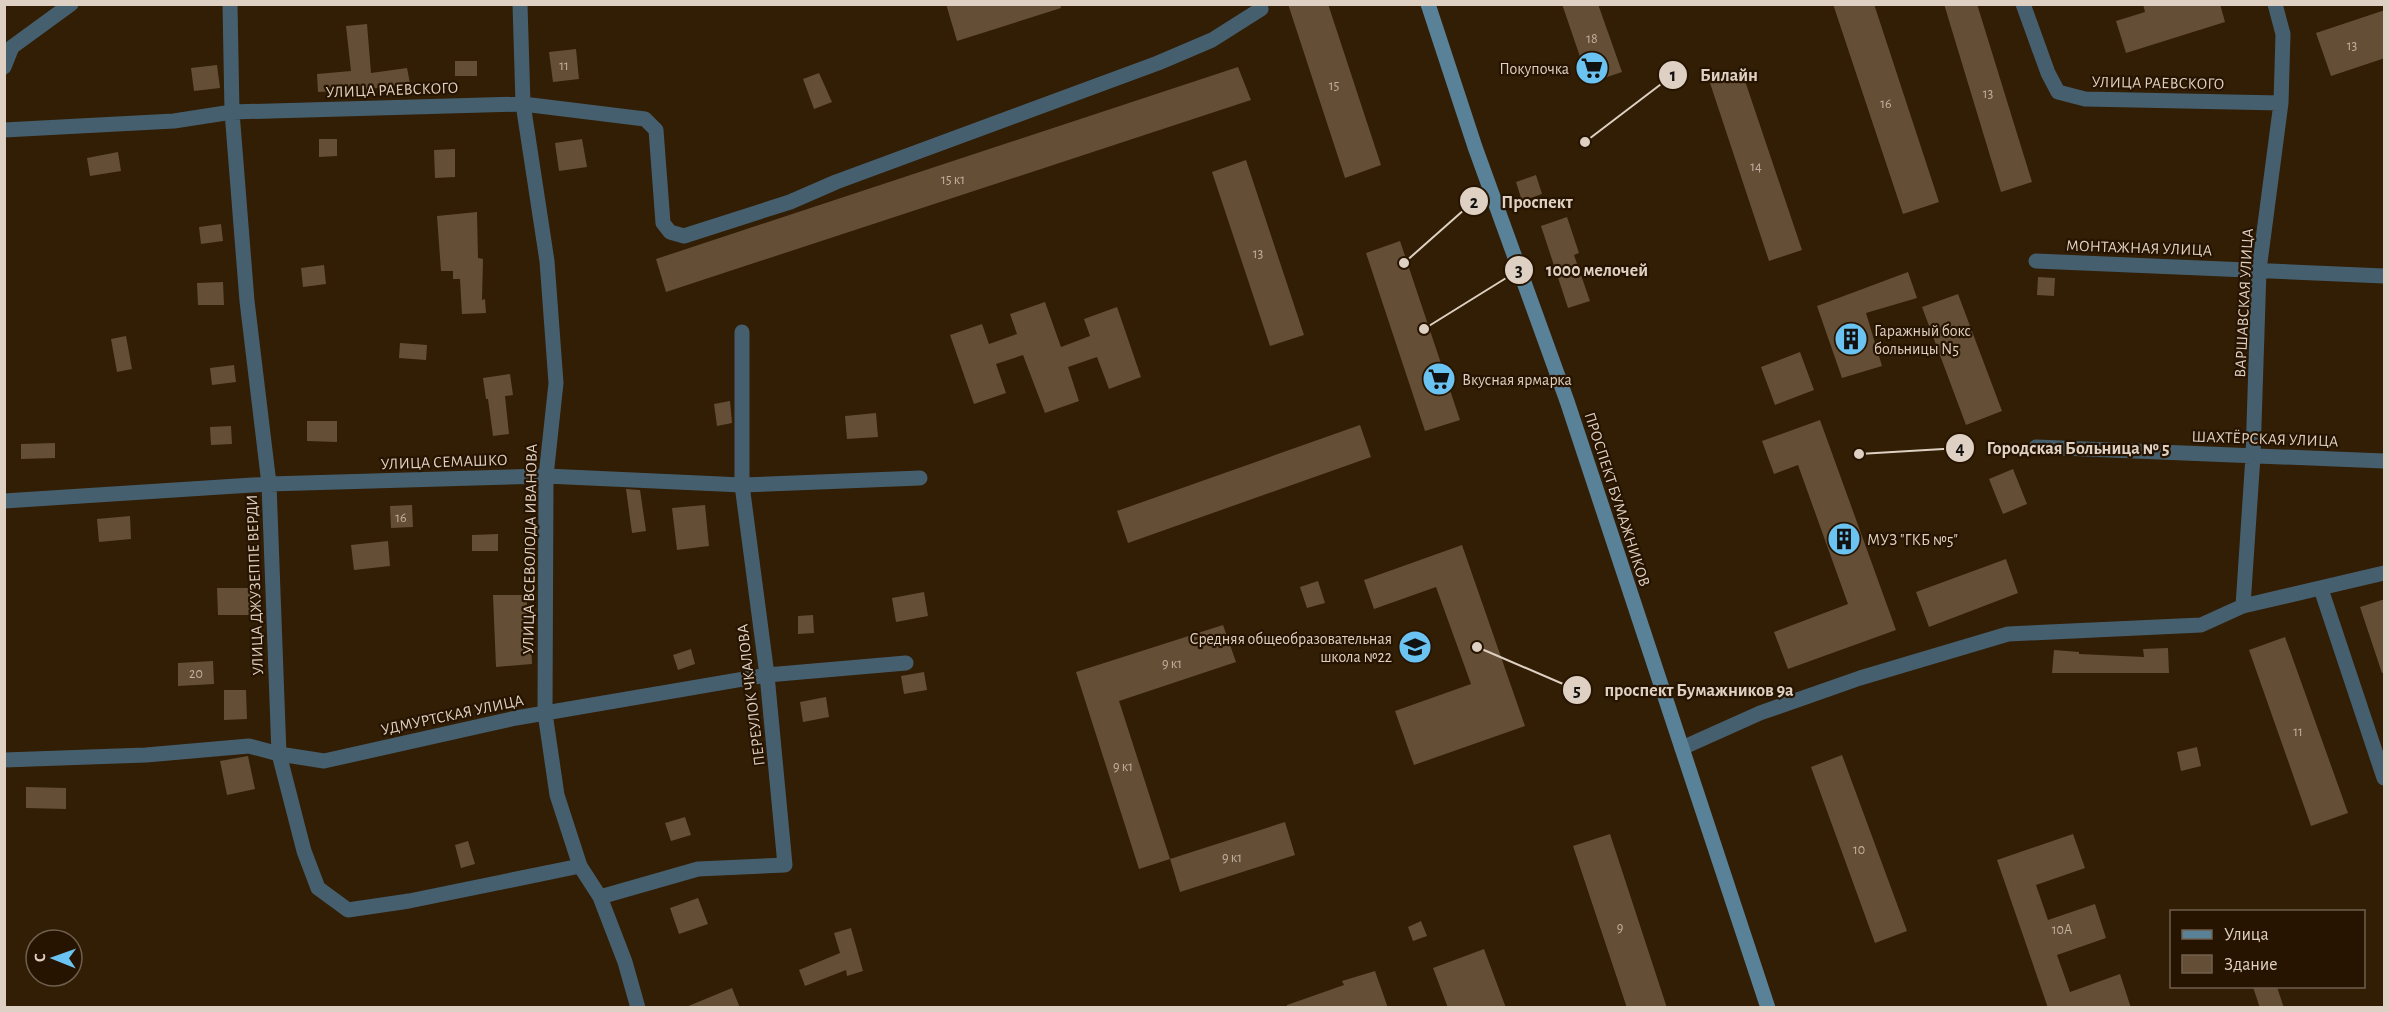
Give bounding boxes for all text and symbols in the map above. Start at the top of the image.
house number: 18 [1586,32,1598,46]
house number: 13 [2347,39,2358,53]
supermarket icon: Покупочка [1574,50,1610,86]
callout: Билайн [1658,57,1770,93]
house number: 11 [559,59,569,73]
place label: Покупочка [1499,61,1569,78]
text: 1 [1670,67,1676,85]
text: Билайн [1700,67,1758,85]
street label: УЛИЦА РАЕВСКОГО [2091,74,2225,92]
house number: 15 [1329,79,1339,93]
street label: УЛИЦА РАЕВСКОГО [325,80,459,100]
house number: 13 [1983,87,1994,101]
house number: 16 [1880,97,1892,111]
house number: 14 [1750,160,1762,174]
house number: 15 к1 [941,173,965,187]
callout: Проспект [1459,183,1585,219]
text: 2 [1470,194,1479,212]
text: Проспект [1501,194,1574,212]
street label: ВАРШАВСКАЯ УЛИЦА [2232,227,2256,378]
street label: МОНТАЖНАЯ УЛИЦА [2066,237,2213,259]
house number: 13 [1253,247,1264,261]
callout: 1000 мелочей [1504,252,1661,288]
text: 3 [1515,262,1523,280]
text: 1000 мелочей [1546,262,1648,280]
building icon: Гаражный бокс больницы N5 [1833,321,1869,357]
place label: Гаражный бокс больницы N5 [1874,323,1971,357]
supermarket icon: Вкусная ярмарка [1421,361,1457,397]
place label: Вкусная ярмарка [1462,372,1572,389]
street label: ПРОСПЕКТ БУМАЖНИКОВ [1581,410,1653,588]
street label: ШАХТЁРСКАЯ УЛИЦА [2191,426,2339,450]
callout: Городская Больница № 5 [1945,430,2182,466]
text: 4 [1955,440,1965,458]
text: Городская Больница № 5 [1987,440,2170,458]
street label: УЛИЦА ВСЕВОЛОДА ИВАНОВА [520,443,540,655]
street label: УЛИЦА СЕМАШКО [380,452,508,472]
street label: УЛИЦА ДЖУЗЕППЕ ВЕРДИ [244,494,266,676]
house number: 16 [395,511,407,525]
building icon: МУЗ "ГКБ №5" [1826,521,1862,557]
place label: МУЗ "ГКБ №5" [1867,532,1958,548]
street label: ПЕРЕУЛОК ЧКАЛОВА [734,622,768,767]
school or university icon: Средняя общеобразовательная школа №22 [1397,629,1433,665]
place label: Средняя общеобразовательная школа №22 [1190,631,1392,665]
house number: 9 к1 [1162,657,1182,671]
house number: 20 [189,667,203,681]
callout: проспект Бумажников 9а [1562,672,1805,708]
text: 5 [1573,682,1581,700]
text: проспект Бумажников 9а [1604,682,1794,700]
street label: УДМУРТСКАЯ УЛИЦА [379,692,526,738]
house number: 11 [2293,725,2303,739]
house number: 9 к1 [1113,760,1133,774]
house number: 10 [1853,843,1865,857]
house number: 9 к1 [1222,851,1242,865]
legend [2170,910,2365,988]
house number: 9 [1617,921,1623,935]
house number: 10А [2052,923,2072,937]
text: Улица [2224,926,2269,944]
north arrow [24,928,84,988]
text: С [32,953,48,962]
text: Здание [2224,956,2278,974]

